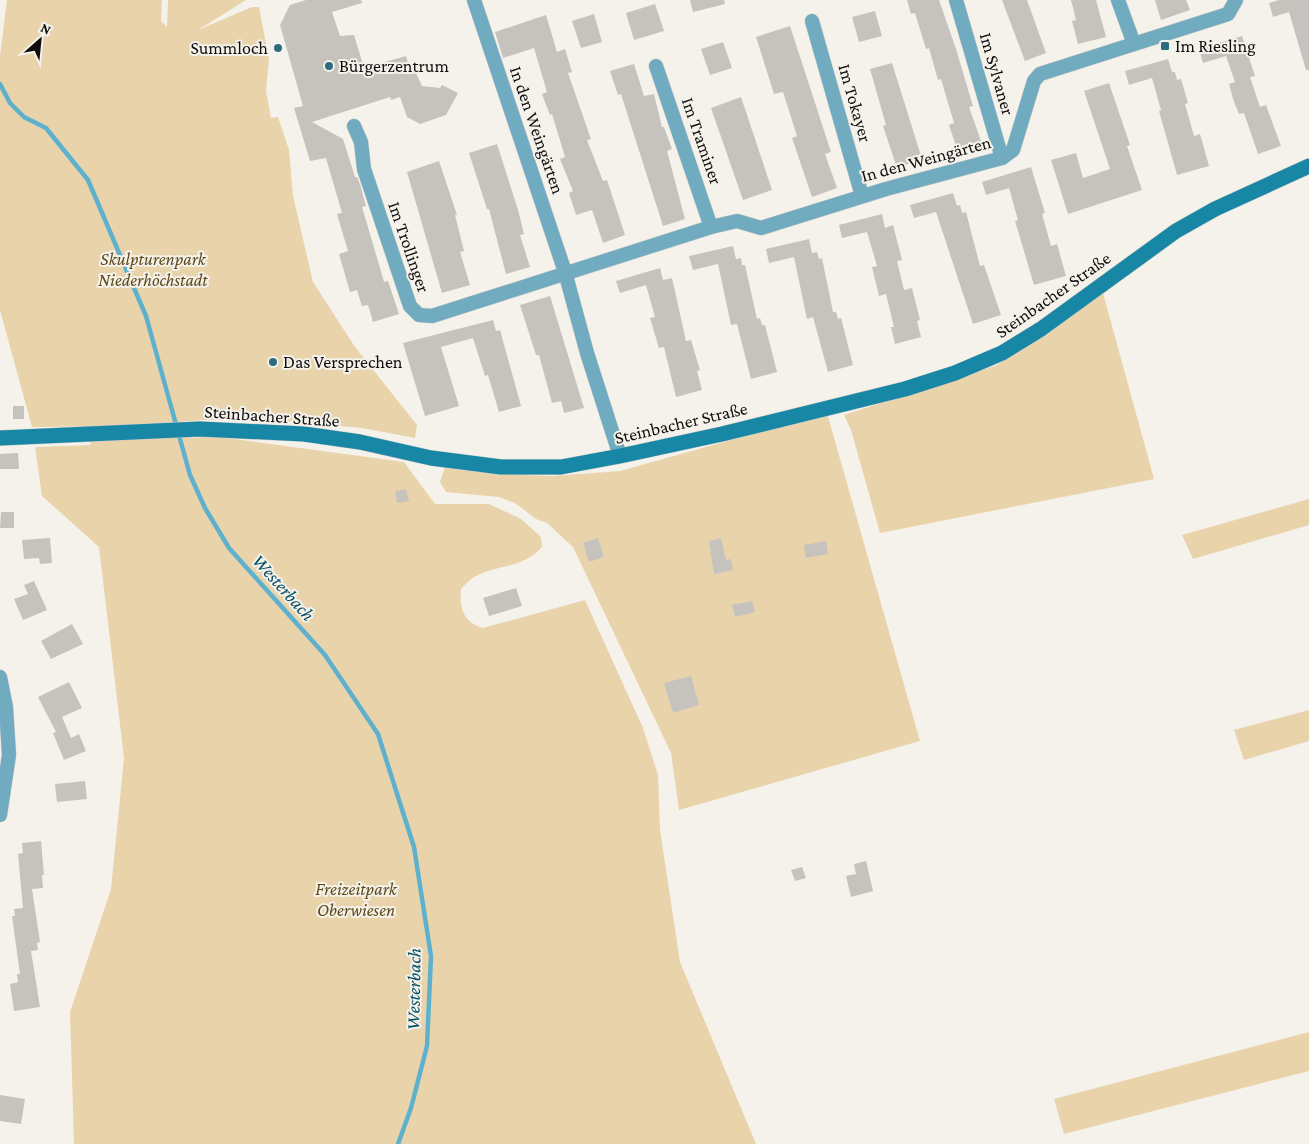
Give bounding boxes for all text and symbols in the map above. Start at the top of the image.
north arrow [15,15,65,65]
text: N [38,19,54,38]
street label: Im Sylvaner [976,30,1018,118]
place label: Im Riesling [1175,36,1256,56]
place label: Summloch [190,38,268,58]
marker: Im Riesling [1159,40,1171,52]
marker: Summloch [272,42,284,54]
place label: Bürgerzentrum [339,56,449,76]
marker: Bürgerzentrum [323,60,335,72]
street label: Im Tokayer [834,62,876,145]
street label: In den Weingärten [506,64,568,197]
street label: Im Traminer [678,95,726,188]
street label: In den Weingärten [859,132,993,186]
street label: Im Trollinger [384,199,434,296]
street label: Steinbacher Straße [992,248,1114,342]
park label: Skulpturenpark Niederhöchstadt [98,249,208,290]
place label: Das Versprechen [283,352,403,372]
marker: Das Versprechen [267,356,279,368]
street label: Steinbacher Straße [613,398,749,448]
street label: Steinbacher Straße [204,401,340,431]
water label: Westerbach [248,550,319,625]
park label: Freizeitpark Oberwiesen [315,879,398,920]
water label: Westerbach [402,948,425,1030]

